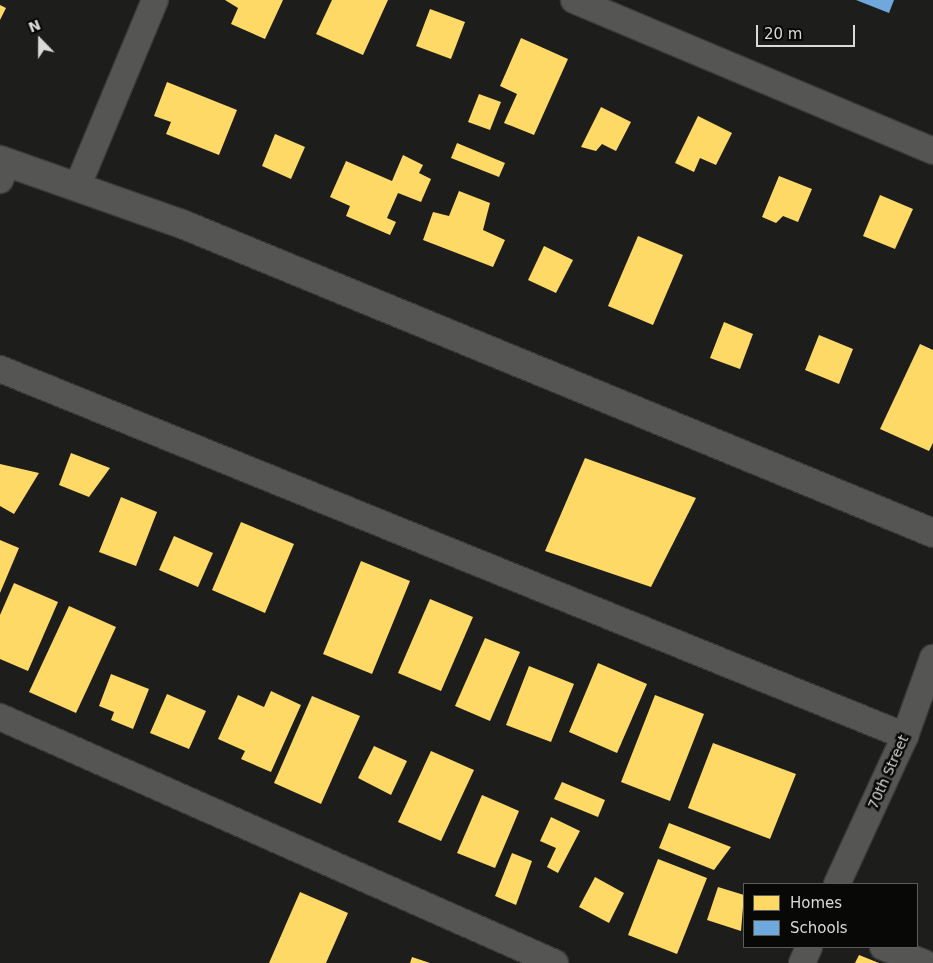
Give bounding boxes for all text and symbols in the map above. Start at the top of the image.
north arrow [15,15,65,65]
scale bar [758,15,857,47]
text: N [26,16,43,36]
text: 20 m [764,25,802,43]
street label: 70th Street [864,732,912,812]
legend [743,883,918,948]
text: Homes [790,894,842,912]
text: Schools [790,919,848,937]

